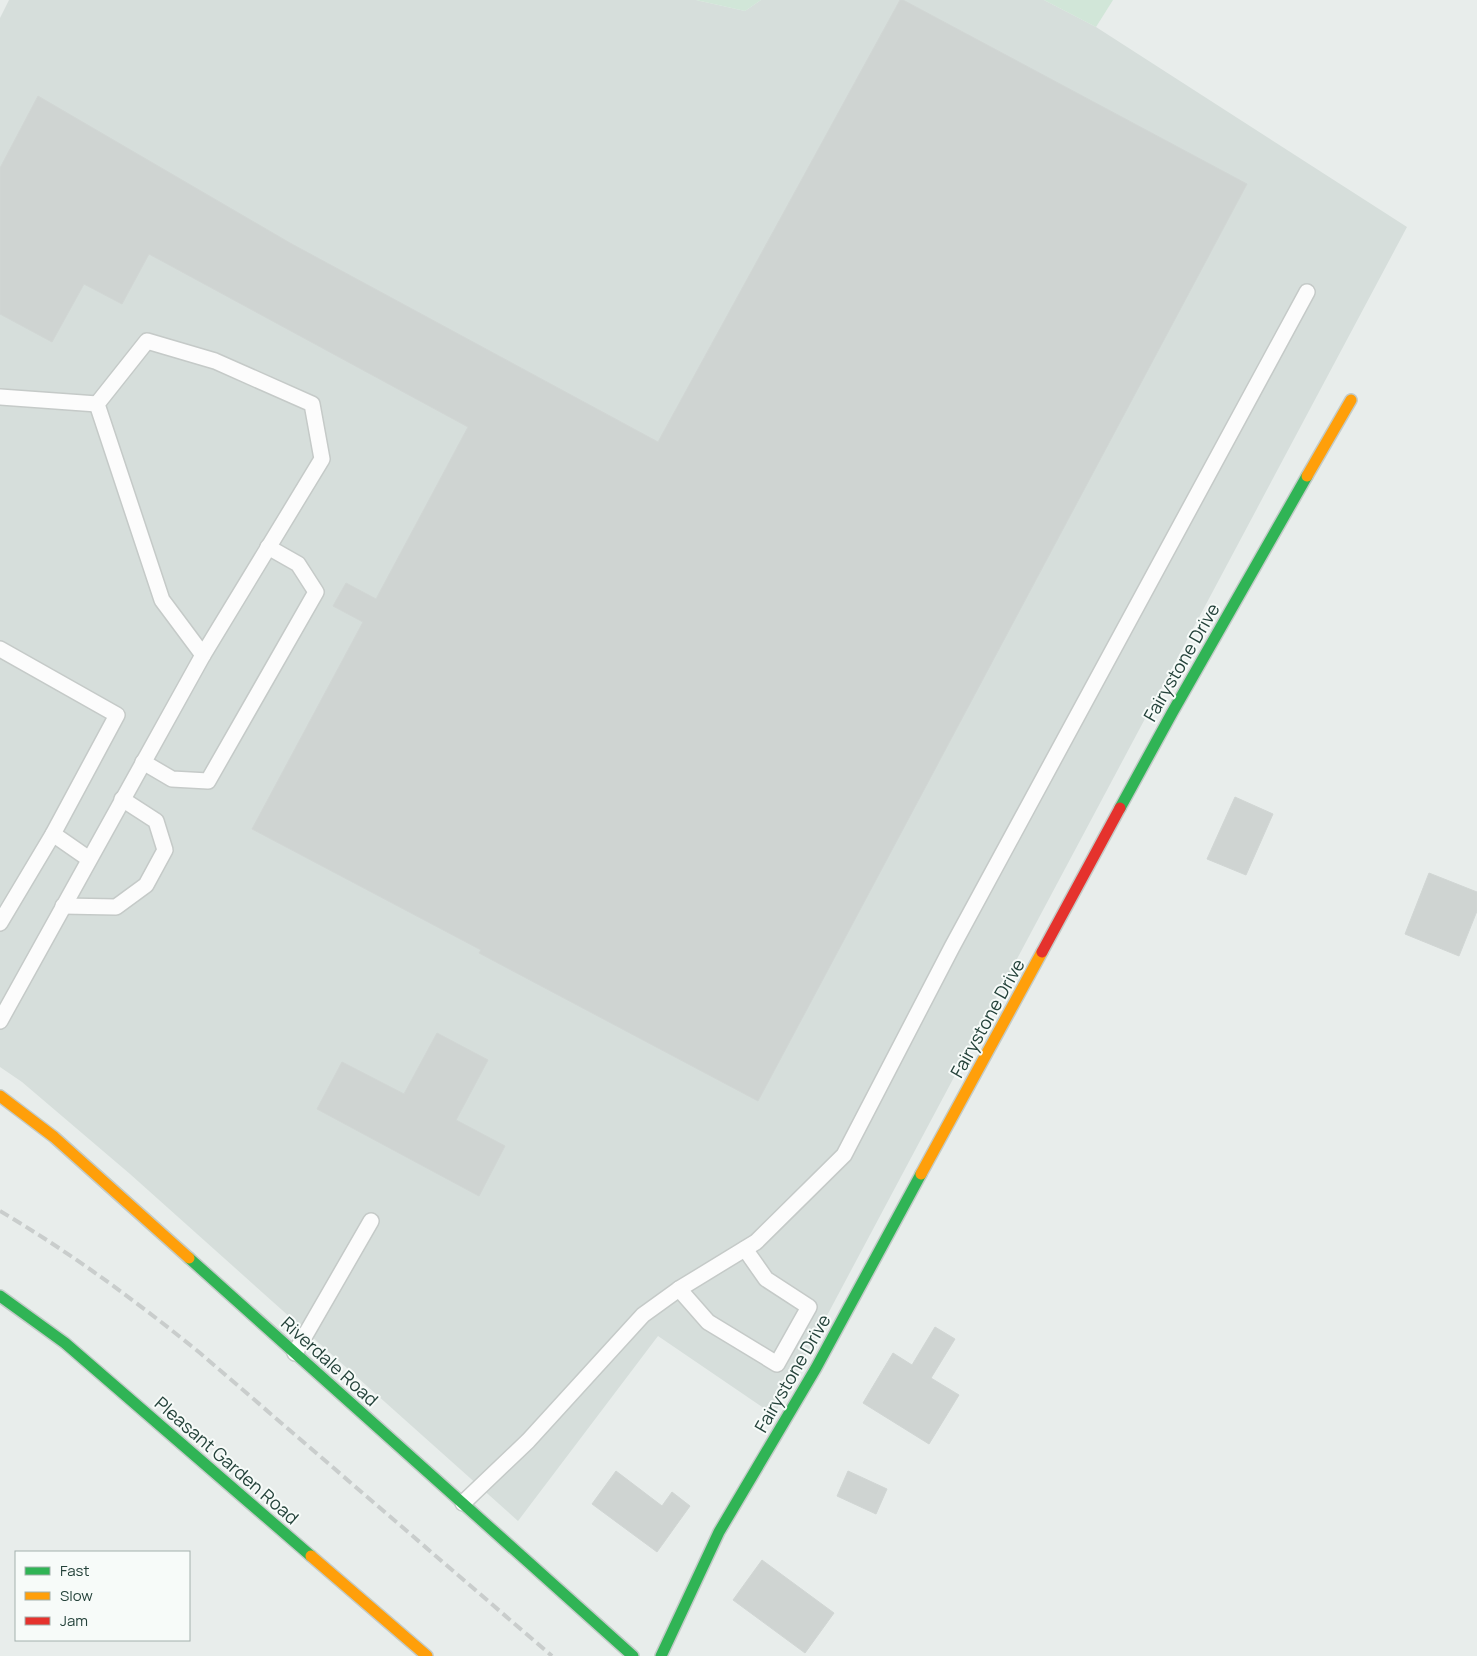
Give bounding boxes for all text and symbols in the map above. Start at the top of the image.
street label: Fairystone Drive [1137,599,1225,725]
street label: Fairystone Drive [944,954,1030,1082]
street label: Fairystone Drive [748,1310,836,1436]
street label: Riverdale Road [276,1311,384,1411]
street label: Pleasant Garden Road [150,1391,304,1529]
legend [15,1551,190,1641]
text: Fast [60,1560,89,1581]
text: Slow [60,1585,93,1606]
text: Jam [60,1610,88,1631]

